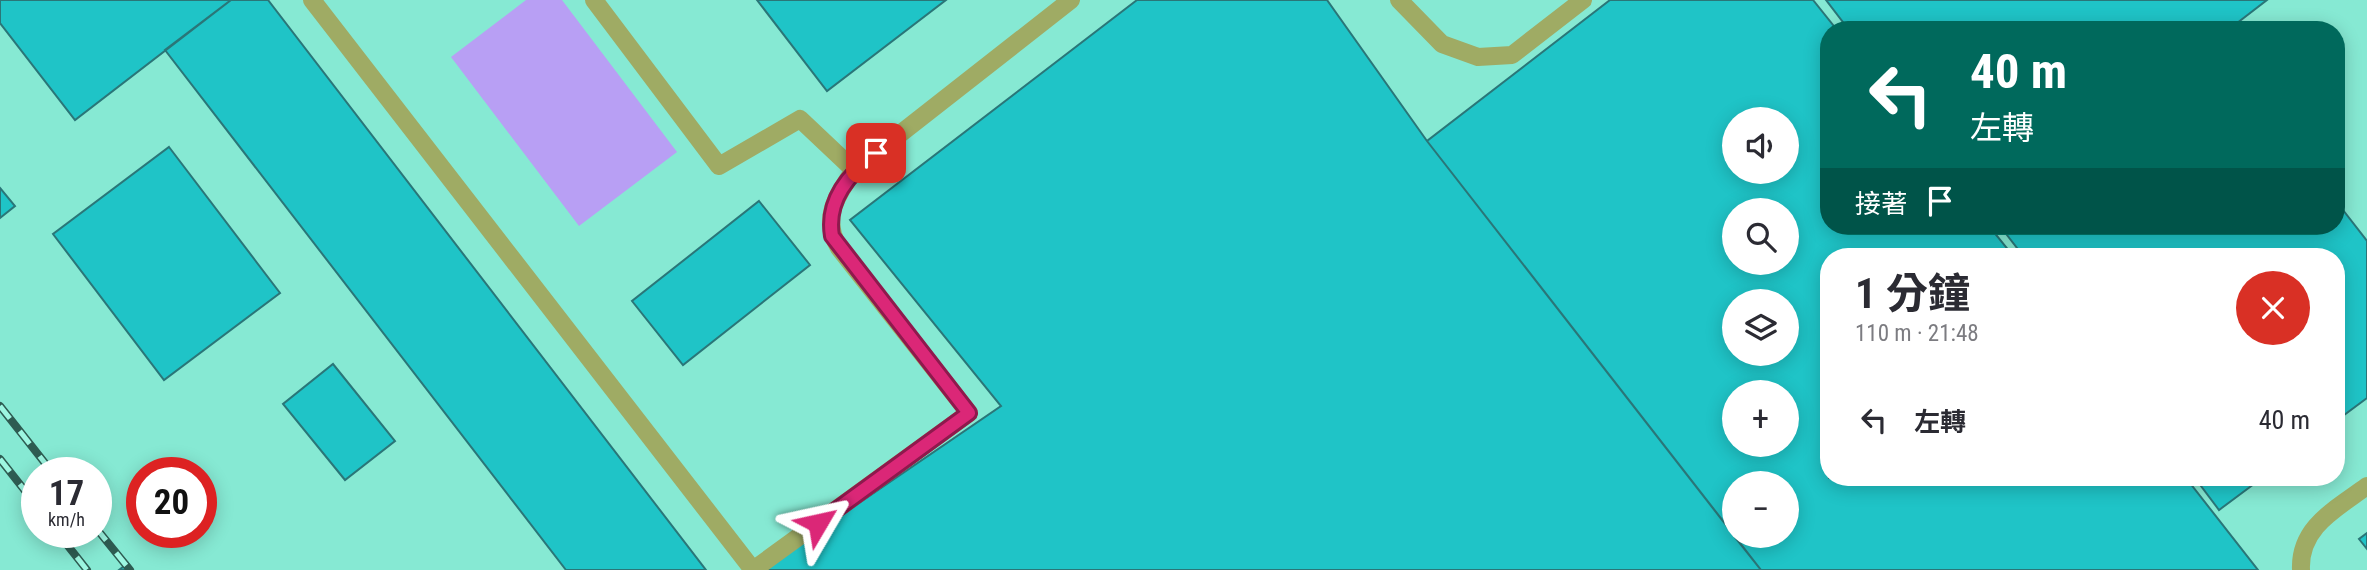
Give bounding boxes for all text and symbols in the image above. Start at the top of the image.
text: 40 m [1970,43,2067,100]
icon: left [1855,49,1946,140]
map controls [1722,107,1799,548]
button: sound [1722,107,1799,184]
text: 左轉 [1970,109,2034,147]
pin [846,123,906,183]
icon: arrive [857,134,895,172]
icon: arrive [1921,182,1959,220]
text: 接著 [1855,189,1907,219]
button: search [1722,198,1799,275]
text: 1 分鐘 [1855,269,1970,318]
button: close [2236,271,2310,345]
button: layers [1722,289,1799,366]
text: 110 m · 21:48 [1855,320,1979,347]
button: + [1722,380,1799,457]
icon: left [1855,401,1893,439]
text: 40 m [2259,405,2310,435]
text: 左轉 [1914,407,1966,437]
speed limit sign: 20 [126,457,217,548]
button: − [1722,471,1799,548]
text: 17 [49,473,84,514]
position arrow [781,486,855,560]
text: km/h [48,509,85,530]

